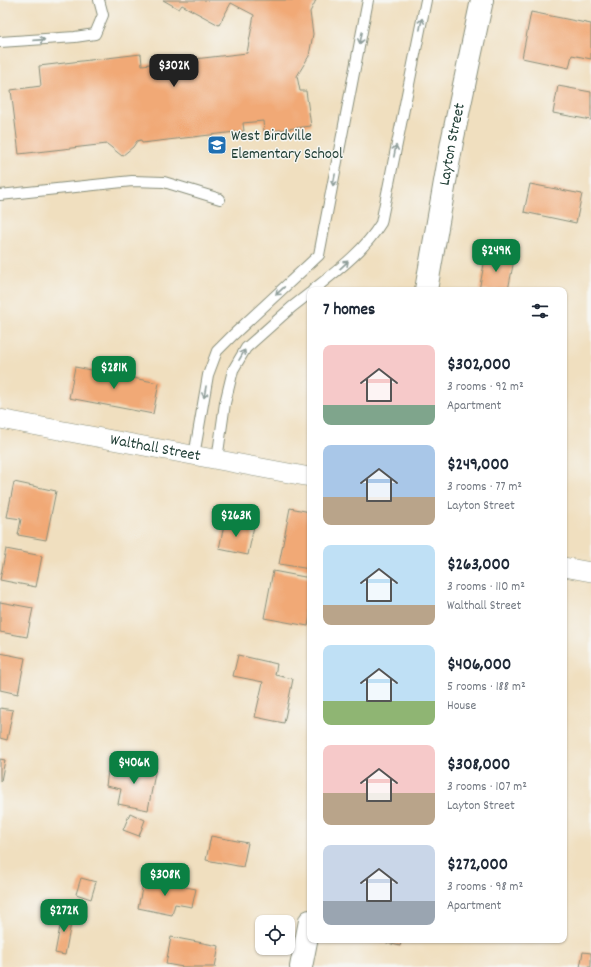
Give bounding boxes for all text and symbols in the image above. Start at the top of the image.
one-way arrow [418,18,426,31]
one-way arrow [356,31,364,44]
one-way arrow [32,36,45,43]
pin: $302K [146,54,202,88]
text: $302K [158,57,190,76]
street label: Layton Street [433,101,471,187]
place label: West Birdville Elementary School [231,125,343,166]
school or university icon: West Birdville Elementary School [206,134,228,156]
one-way arrow [392,145,400,158]
one-way arrow [329,173,337,186]
pin: $249K [468,239,524,273]
text: $249K [481,242,511,261]
one-way arrow [339,261,349,270]
one-way arrow [275,287,285,296]
text: 7 homes [323,299,375,323]
icon: filters [529,300,551,322]
one-way arrow [239,349,247,361]
text: $302,000 [447,354,511,378]
pin: $281K [86,356,142,390]
text: $281K [101,359,127,378]
icon: home [355,361,403,409]
text: 3 rooms · 92 m² [447,378,524,397]
one-way arrow [200,385,208,398]
text: Apartment [447,397,501,416]
street label: Walthall Street [108,428,202,468]
text: $249,000 [447,454,509,478]
icon: home [355,461,403,509]
text: 3 rooms · 77 m² [447,478,522,497]
text: Layton Street [447,497,515,516]
pin: $263K [208,504,264,538]
text: $263K [221,507,251,526]
text: $263,000 [447,554,510,578]
icon: home [355,561,403,609]
text: 3 rooms · 110 m² [447,578,525,597]
text: Walthall Street [447,597,521,616]
text: $406,000 [447,654,511,678]
icon: home [355,661,403,709]
text: 5 rooms · 188 m² [447,678,526,697]
text: House [447,697,476,716]
pin: $406K [106,751,162,785]
text: $406K [118,754,150,773]
text: $308,000 [447,754,510,778]
icon: home [355,761,403,809]
text: 3 rooms · 107 m² [447,778,527,797]
text: Layton Street [447,797,515,816]
text: $272,000 [447,854,508,878]
icon: home [355,861,403,909]
pin: $308K [137,863,193,897]
text: $308K [150,866,180,885]
text: 3 rooms · 98 m² [447,878,523,897]
text: Apartment [447,897,501,916]
pin: $272K [36,899,92,933]
text: $272K [50,902,78,921]
map controls [255,915,295,955]
button: locate [255,915,295,955]

